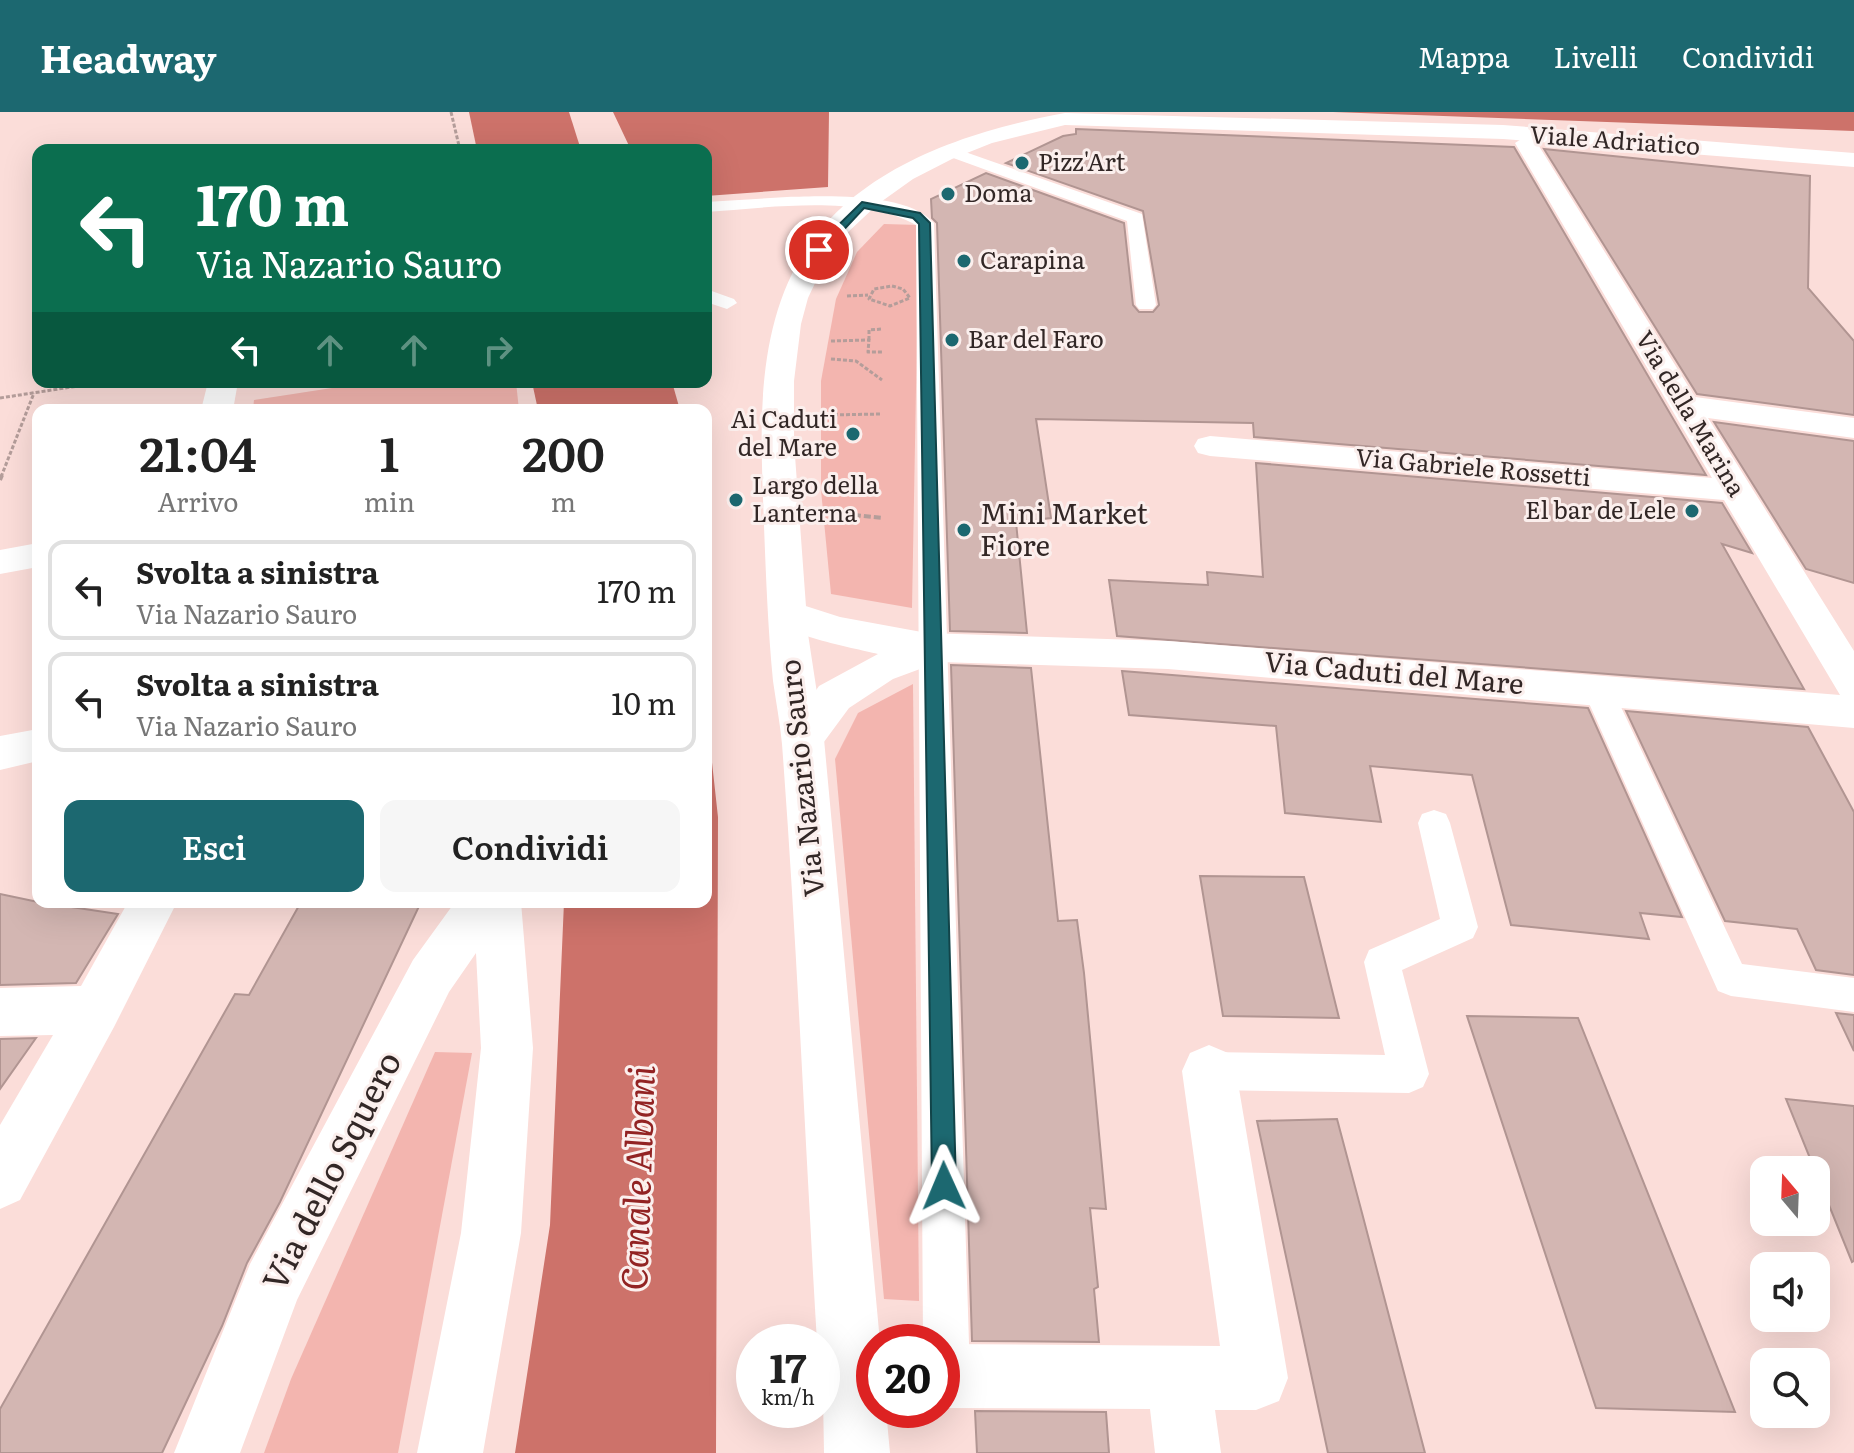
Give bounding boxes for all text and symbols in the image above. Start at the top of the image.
text: Headway [40,28,216,85]
text: Mappa [1418,35,1510,77]
text: Livelli [1554,35,1638,77]
text: Condividi [1682,35,1814,77]
street label: Viale Adriatico [1529,115,1701,162]
place label: Pizz'Art [1038,143,1126,178]
marker: Pizz'Art [1013,154,1031,172]
text: 170 m [196,160,349,243]
place label: Doma [964,174,1032,209]
icon: left [64,176,168,280]
marker: Doma [939,185,957,203]
pin [785,216,853,284]
icon: arrive [797,228,841,272]
text: Via Nazario Sauro [196,236,502,289]
place label: Carapina [980,241,1085,276]
marker: Carapina [955,252,973,270]
place label: Bar del Faro [968,320,1104,355]
street label: Via della Marina [1629,323,1756,502]
icon: left [224,328,268,372]
icon: ahead [308,328,352,372]
icon: ahead [392,328,436,372]
icon: right [476,328,520,372]
marker: Bar del Faro [943,331,961,349]
place label: Ai Caduti del Mare [731,400,837,463]
text: 21:04 [139,416,257,487]
text: 1 [379,416,399,487]
text: 200 [522,416,605,487]
marker: Ai Caduti del Mare [844,425,862,443]
street label: Via Gabriele Rossetti [1354,438,1592,493]
place label: Largo della Lanterna [752,466,879,529]
text: Arrivo [157,481,238,520]
text: min [364,481,415,520]
text: m [551,481,576,520]
marker: Largo della Lanterna [727,491,745,509]
place label: Mini Market Fiore [980,491,1148,565]
place label: El bar de Lele [1525,491,1676,526]
marker: El bar de Lele [1683,502,1701,520]
marker: Mini Market Fiore [955,521,973,539]
text: Svolta a sinistra [136,549,379,593]
icon: left [68,568,112,612]
text: 170 m [597,568,676,612]
text: Via Nazario Sauro [136,593,357,632]
street label: Via Caduti del Mare [1263,639,1526,703]
street label: Via Nazario Sauro [767,657,833,899]
text: Svolta a sinistra [136,661,379,705]
icon: left [68,680,112,724]
text: 10 m [611,680,676,724]
text: Via Nazario Sauro [136,705,357,744]
button: Esci [64,800,364,892]
button: Condividi [380,800,680,892]
street label: Via dello Squero [247,1041,411,1298]
water label: Canale Albani [605,1064,666,1291]
position arrow [902,1144,986,1228]
north arrow [1750,1156,1830,1236]
map controls [1750,1156,1830,1428]
button: sound [1750,1252,1830,1332]
speed limit sign: 20 [856,1324,960,1428]
text: 17 [769,1336,807,1395]
button: search [1750,1348,1830,1428]
text: km/h [761,1381,815,1411]

